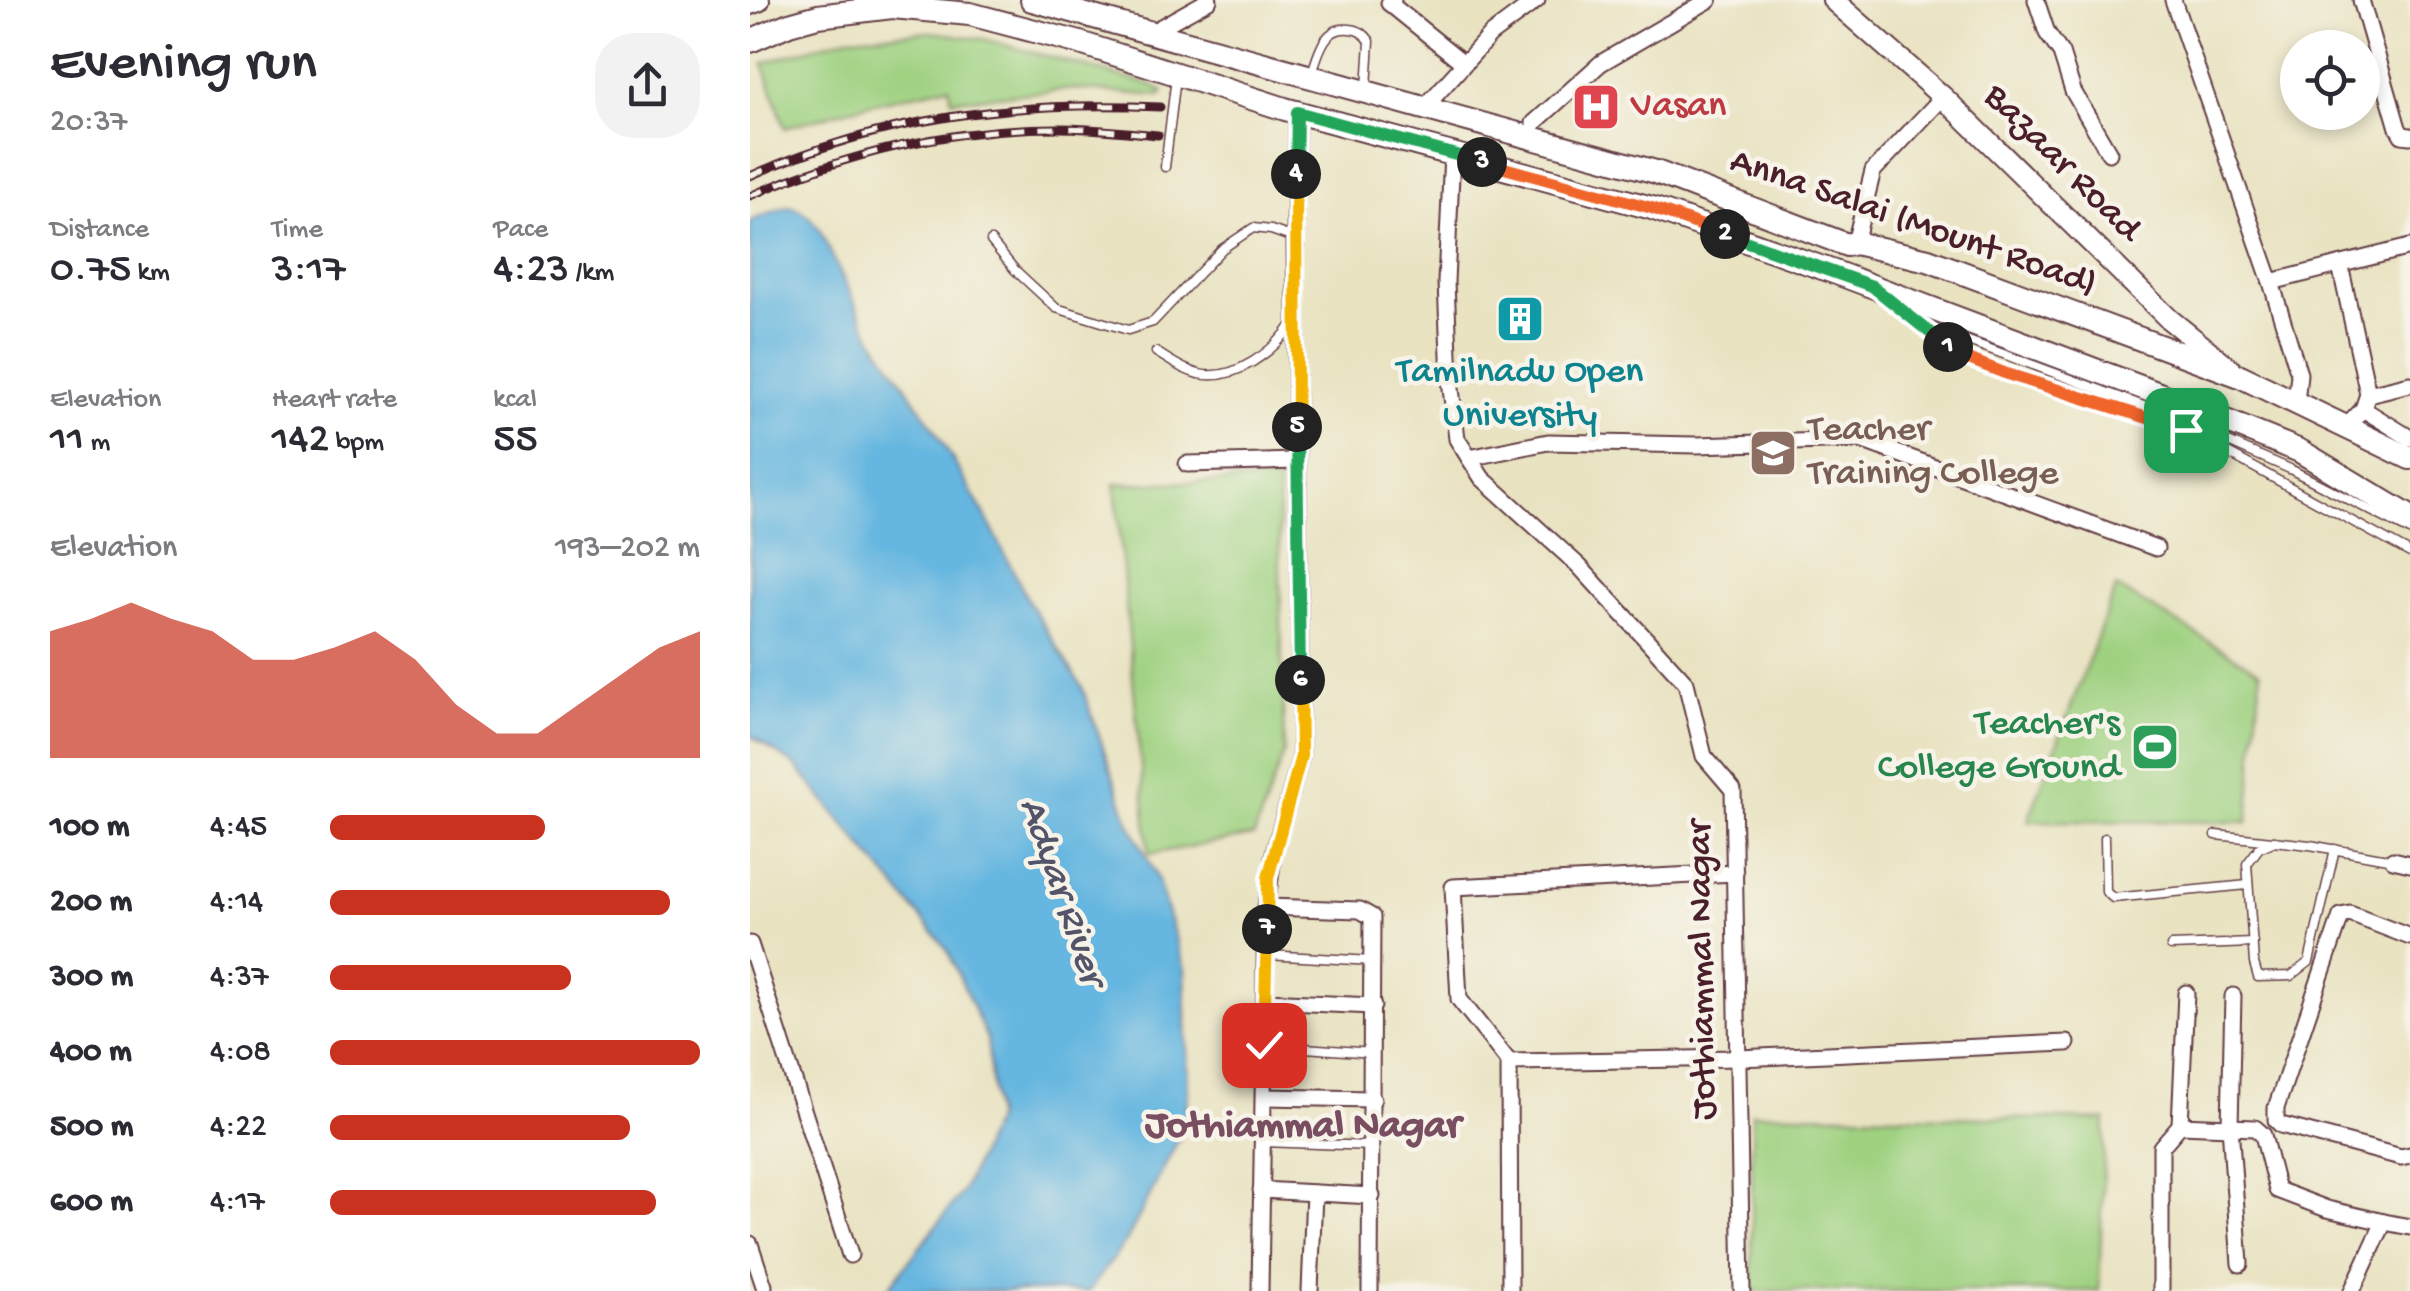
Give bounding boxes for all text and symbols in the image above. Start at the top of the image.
map controls [2280,30,2380,130]
button: locate [2280,30,2380,130]
button: share [595,33,700,138]
text: Evening run [50,34,317,98]
street label: Bazaar Road [1972,75,2151,254]
hospital icon: Vasan [1570,81,1622,133]
place label: Vasan [1630,85,1726,129]
text: 20:37 [50,104,127,142]
pin: 3 [1457,137,1507,187]
street label: Anna Salai (Mount Road) [1724,141,2102,307]
text: 3 [1475,145,1489,178]
pin: 4 [1271,149,1321,199]
text: 4 [1289,157,1303,190]
pin: 2 [1700,209,1750,259]
text: Distance [50,214,149,247]
text: Time [272,214,323,247]
text: Pace [493,214,548,247]
text: 2 [1718,217,1732,250]
text: 0.75 [50,247,131,296]
text: 3:17 [272,247,345,296]
text: 4:23 [493,247,569,296]
text: km [131,257,170,290]
text: /km [569,257,615,290]
building icon: Tamilnadu Open University [1494,293,1546,345]
pin: 1 [1923,322,1973,372]
text: 1 [1942,330,1954,363]
place label: Tamilnadu Open University [1395,351,1643,439]
text: Elevation [50,384,161,417]
text: Heart rate [272,384,397,417]
text: kcal [493,384,537,417]
pin [2144,388,2229,473]
pin: 5 [1272,402,1322,452]
icon: arrive [2159,403,2214,458]
place label: Teacher Training College [1806,409,2059,497]
text: 5 [1290,410,1304,443]
text: 11 [50,417,84,466]
text: 142 [272,417,329,466]
text: 55 [493,417,538,466]
text: m [84,427,110,460]
text: bpm [329,427,384,460]
school or university icon: Teacher Training College [1747,427,1799,479]
text: Elevation [50,530,177,568]
text: 193–202 m [555,530,700,568]
pin: 6 [1275,655,1325,705]
text: 6 [1293,663,1307,696]
place label: Teacher's College Ground [1878,703,2123,791]
sports icon: Teacher's College Ground [2129,721,2181,773]
water label: Adyar River [1006,792,1116,999]
text: 100 m [50,809,130,847]
text: 4:45 [210,809,267,847]
street label: Jothiammal Nagar [1679,816,1729,1120]
text: 200 m [50,884,132,922]
text: 4:14 [210,884,263,922]
pin: 7 [1242,904,1292,954]
text: 7 [1260,912,1274,945]
text: 300 m [50,959,133,997]
text: 4:37 [210,959,268,997]
pin [1222,1003,1307,1088]
icon: check [1237,1018,1292,1073]
text: 400 m [50,1034,132,1072]
text: 4:08 [210,1034,271,1072]
district label: Jothiammal Nagar [1144,1104,1465,1151]
text: 500 m [50,1109,133,1147]
text: 4:22 [210,1109,267,1147]
text: 600 m [50,1184,133,1222]
text: 4:17 [210,1184,265,1222]

